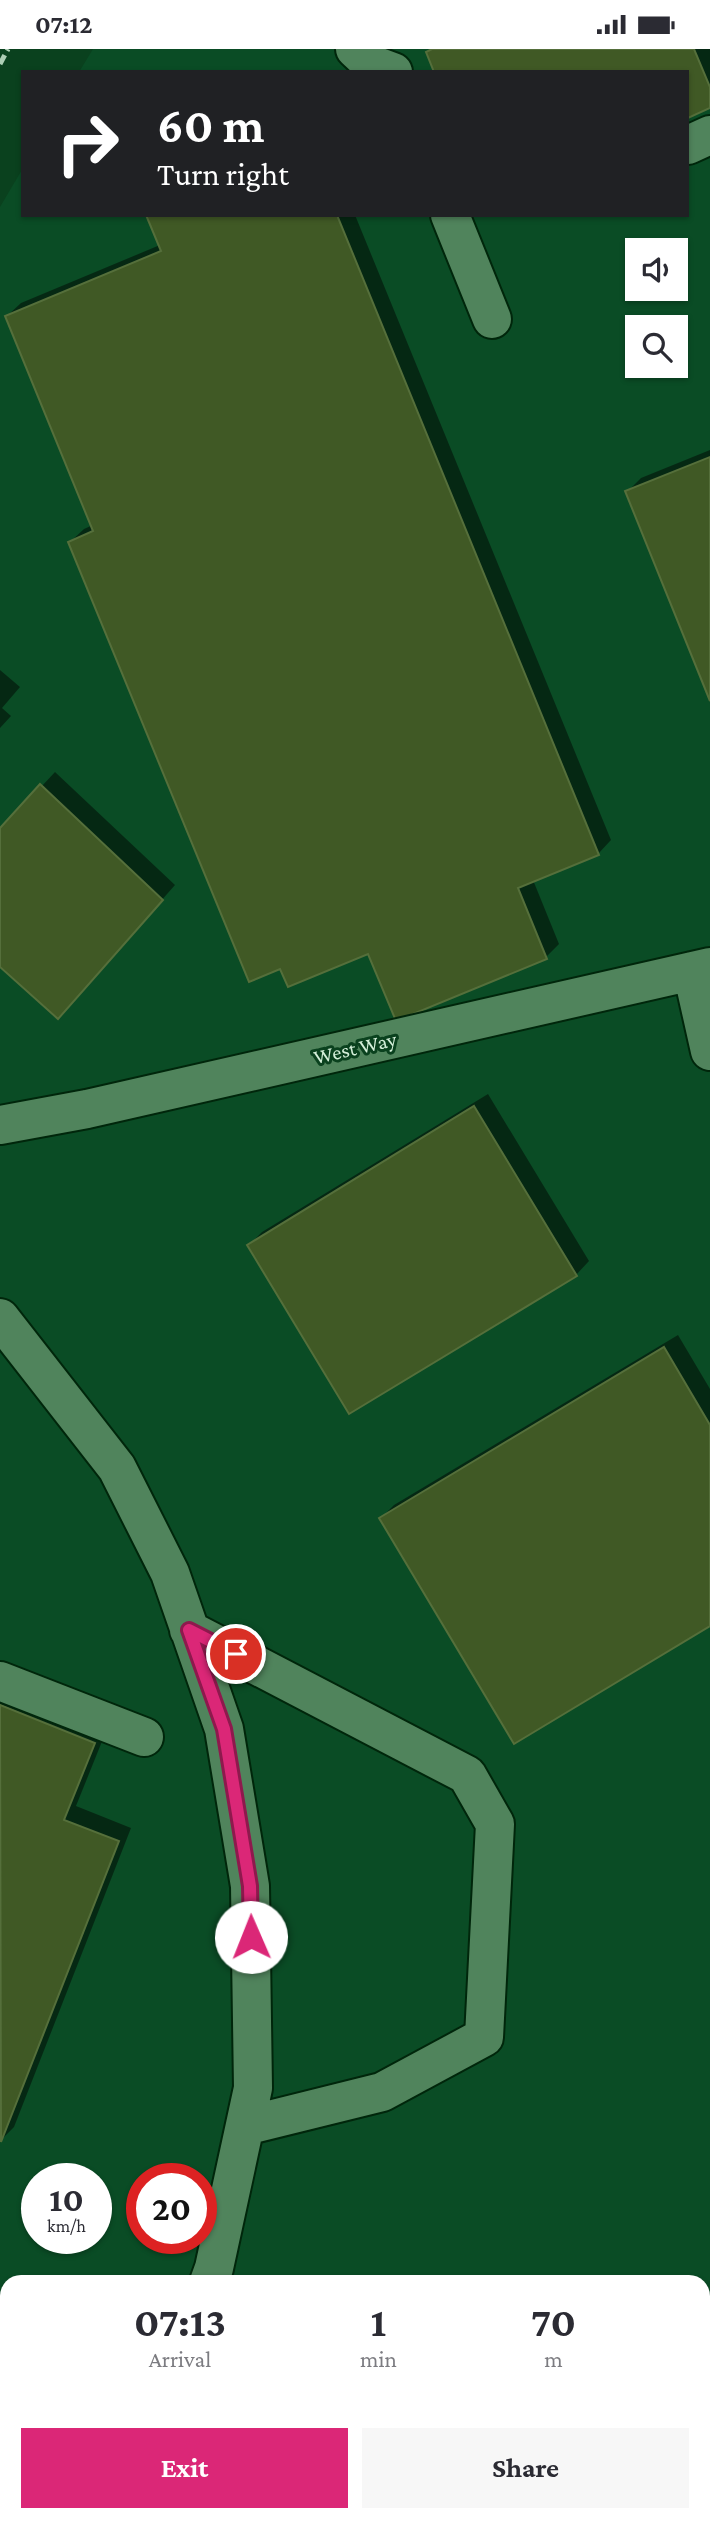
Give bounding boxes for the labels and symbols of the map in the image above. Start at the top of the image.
street label: West Way [311,1027,399,1069]
pin [206,1624,266,1684]
position arrow [214,1900,288,1974]
speed limit sign: 20 [126,2163,217,2254]

